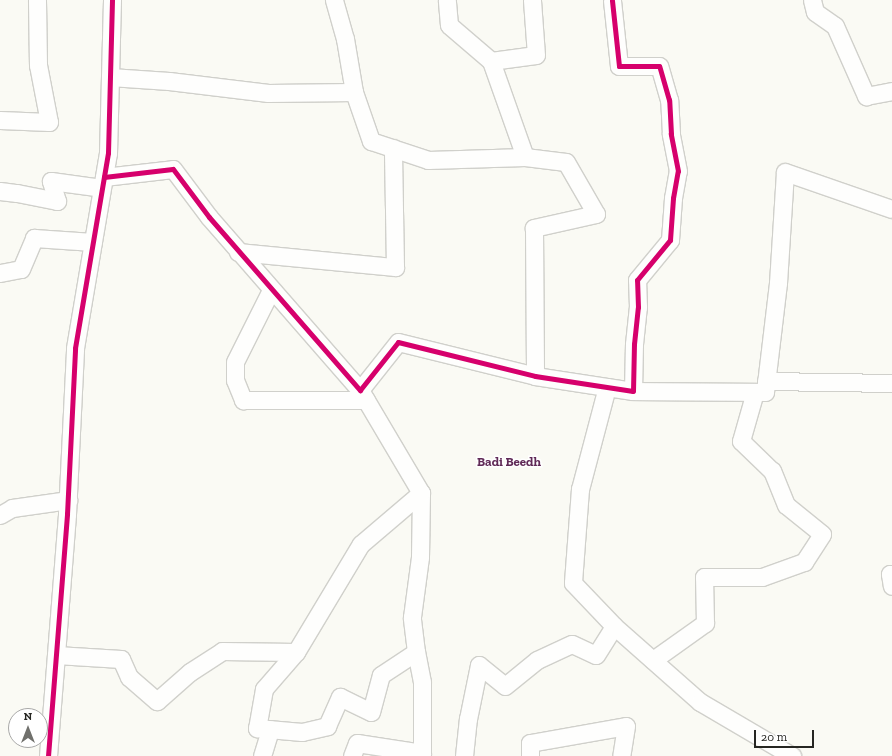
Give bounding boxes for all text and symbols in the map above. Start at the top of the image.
district label: Badi Beedh [477,454,541,470]
north arrow [8,708,48,748]
text: N [24,710,32,723]
scale bar [756,722,816,748]
text: 20 m [761,730,787,744]

